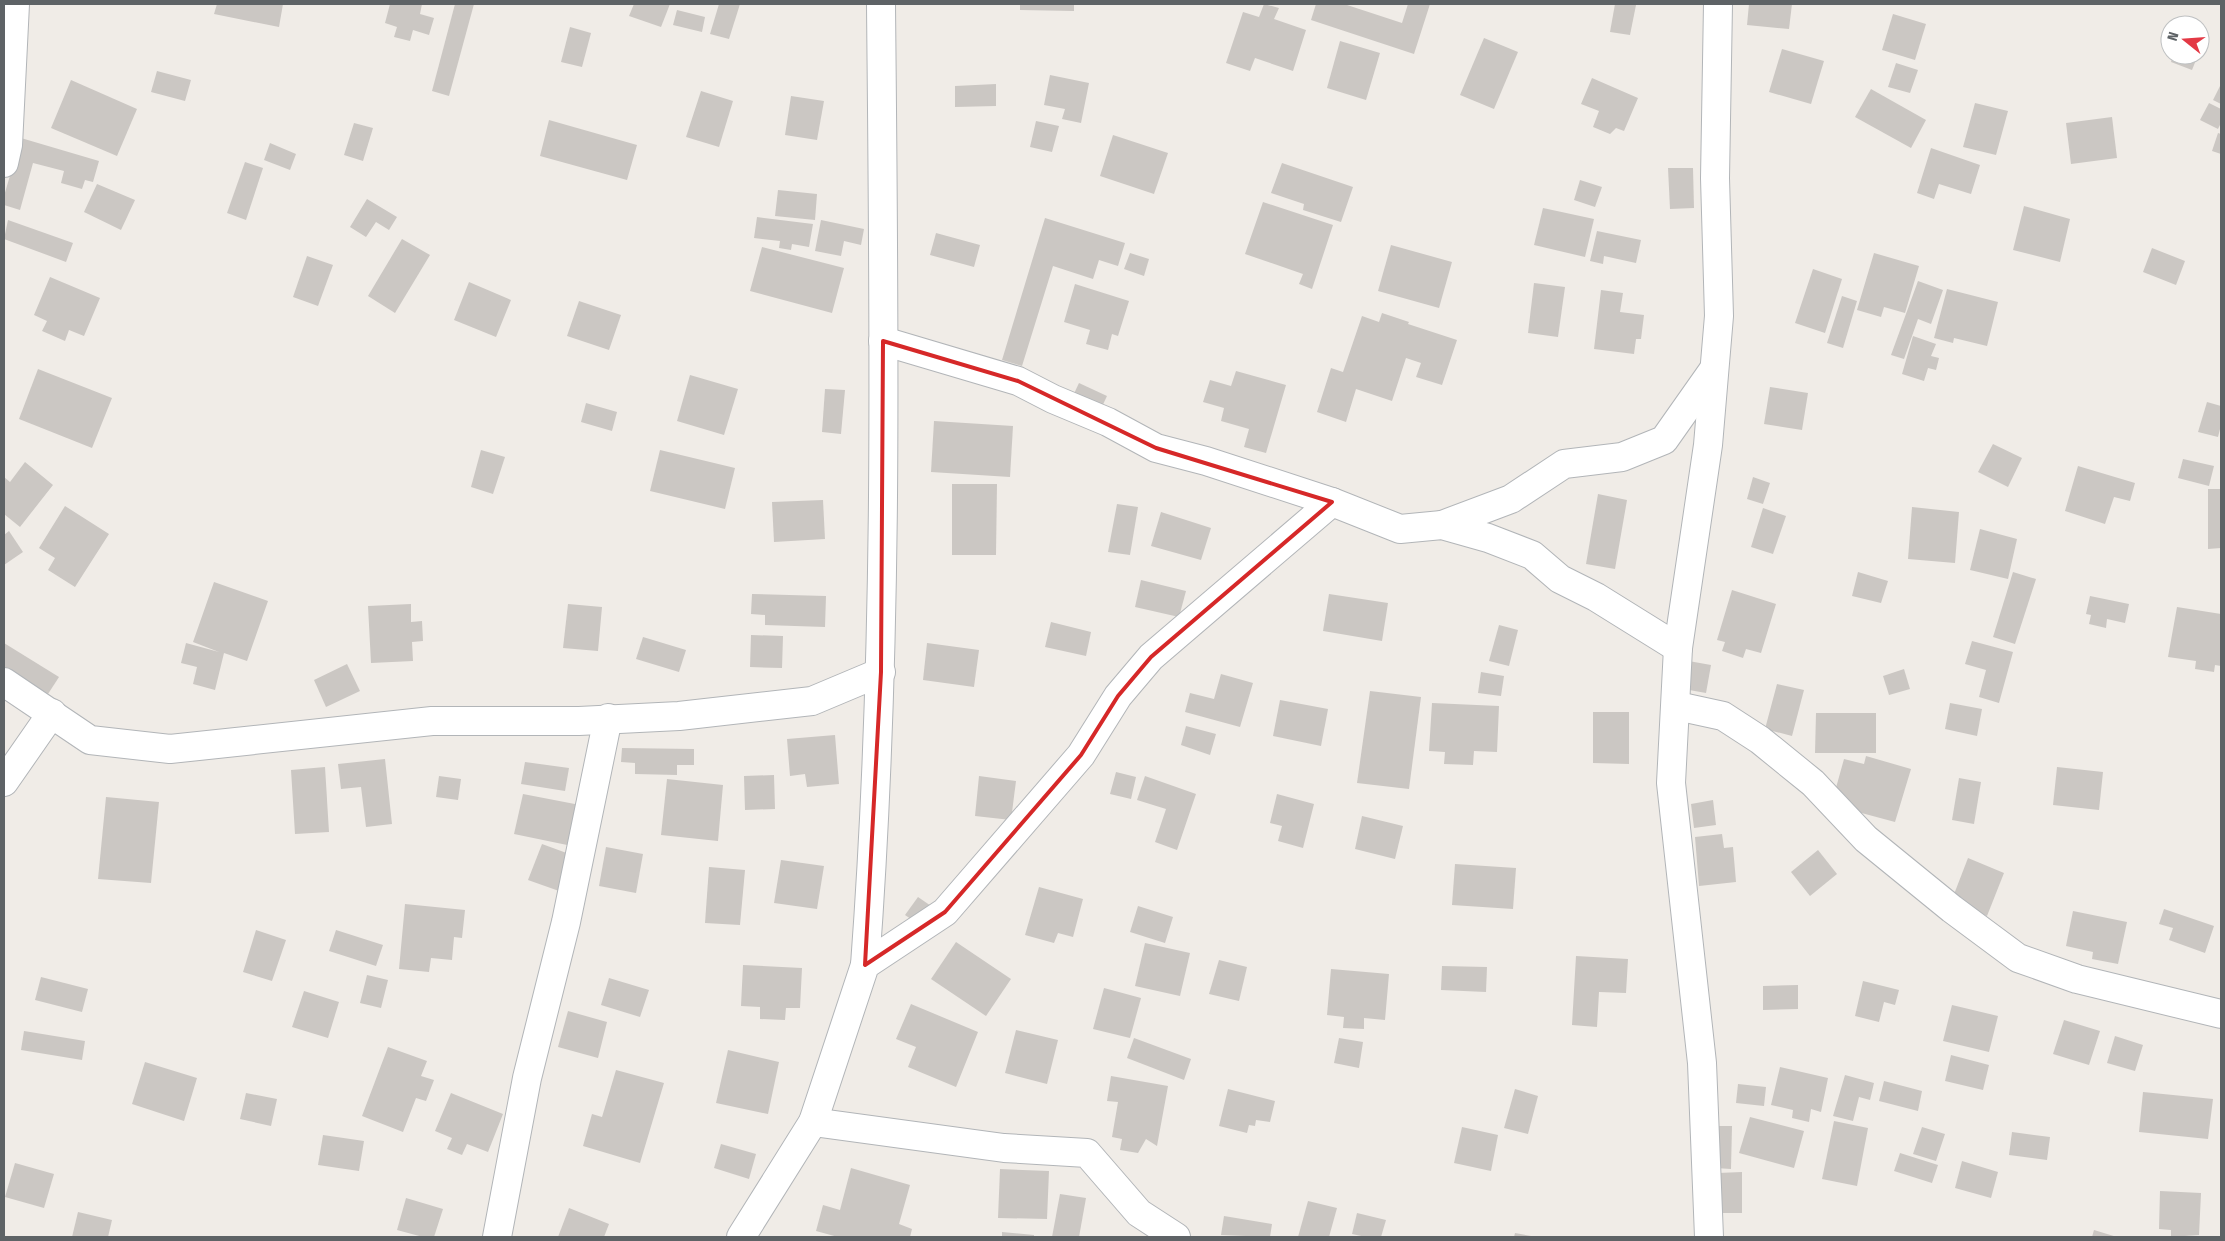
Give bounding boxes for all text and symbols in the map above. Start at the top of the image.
north arrow [2160,15,2210,65]
text: N [2164,30,2182,43]

